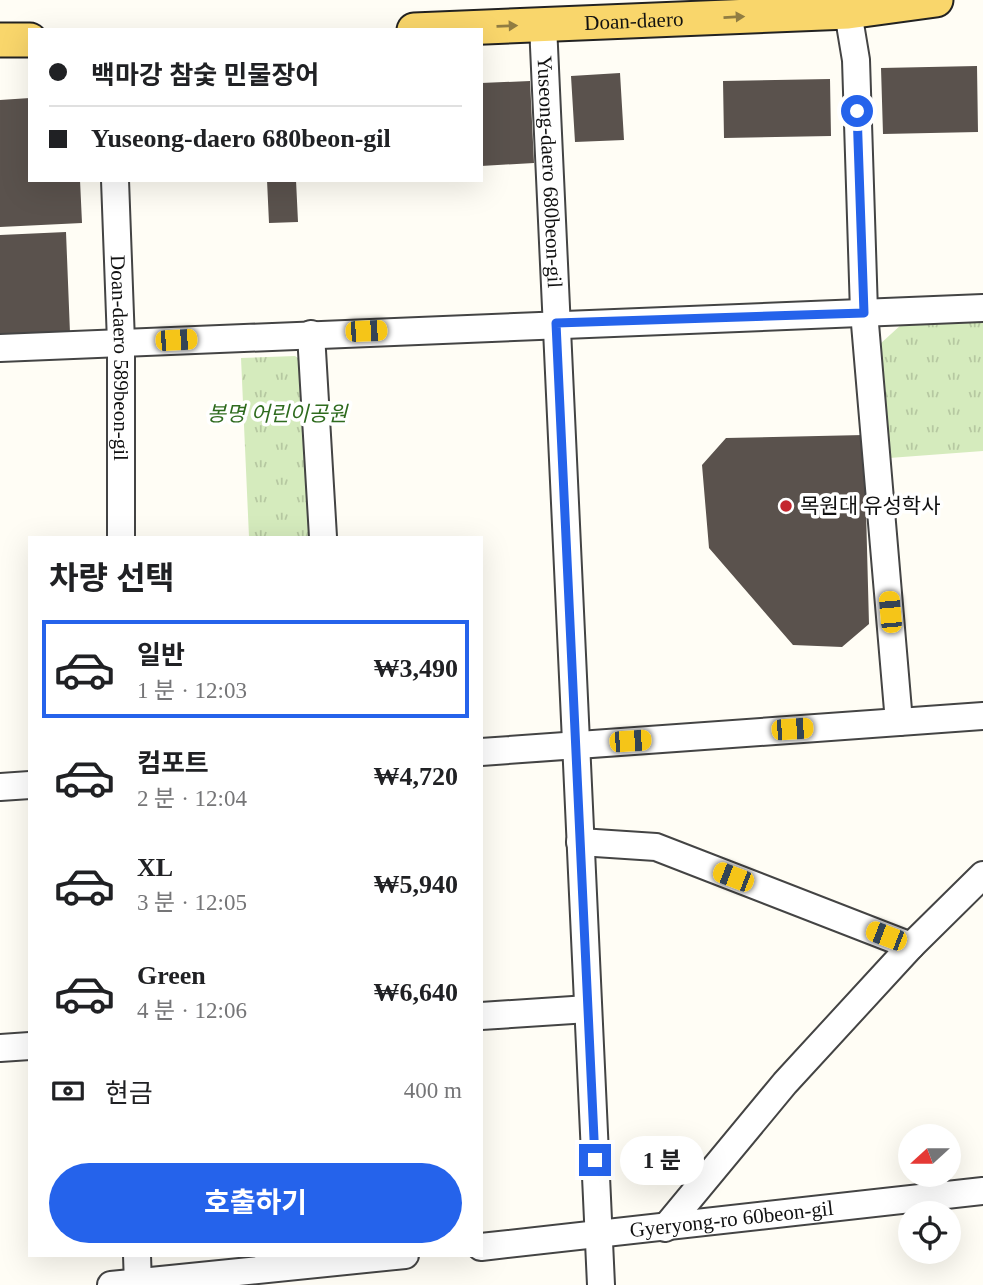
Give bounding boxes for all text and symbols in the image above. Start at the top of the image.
street label: Doan-daero [584,7,684,35]
one-way arrow [723,11,745,22]
one-way arrow [496,20,518,32]
street label: Yuseong-daero 680beon-gil [532,55,567,289]
text: 백마강 참숯 민물장어 [91,61,319,90]
route start [841,95,873,127]
text: Yuseong-daero 680beon-gil [91,124,391,153]
street label: Doan-daero 589beon-gil [106,255,133,461]
car [345,320,388,342]
car [155,328,198,352]
park label: 봉명 어린이공원 [207,402,349,426]
place label: 목원대 유성학사 [800,494,941,518]
marker: 목원대 유성학사 [778,498,794,514]
text: 차량 선택 [49,560,175,596]
car [878,590,903,634]
icon: car [53,638,116,701]
text: 일반 [137,641,185,670]
text: ₩3,490 [374,654,458,683]
text: 1 분 · 12:03 [137,678,247,703]
car [771,717,814,741]
car [609,729,652,753]
icon: car [53,746,116,809]
text: 컴포트 [137,749,209,778]
text: ₩4,720 [374,762,458,791]
text: 2 분 · 12:04 [137,786,247,811]
text: XL [137,853,173,882]
icon: car [53,854,116,917]
car [710,860,757,894]
text: ₩5,940 [374,870,458,899]
text: 3 분 · 12:05 [137,890,247,915]
car [863,919,910,953]
text: Green [137,961,206,990]
icon: car [53,962,116,1025]
text: ₩6,640 [374,978,458,1007]
text: 4 분 · 12:06 [137,998,247,1023]
icon: cash [49,1072,87,1110]
text: 400 m [404,1078,462,1103]
text: 현금 [105,1079,153,1108]
north arrow [898,1124,961,1186]
map controls [898,1124,961,1264]
callout: 1 분 [620,1136,704,1184]
route end [579,1144,611,1176]
text: 1 분 [643,1148,681,1173]
button: 호출하기 [49,1163,462,1243]
street label: Gyeryong-ro 60beon-gil [628,1196,835,1242]
button: locate [898,1201,961,1264]

